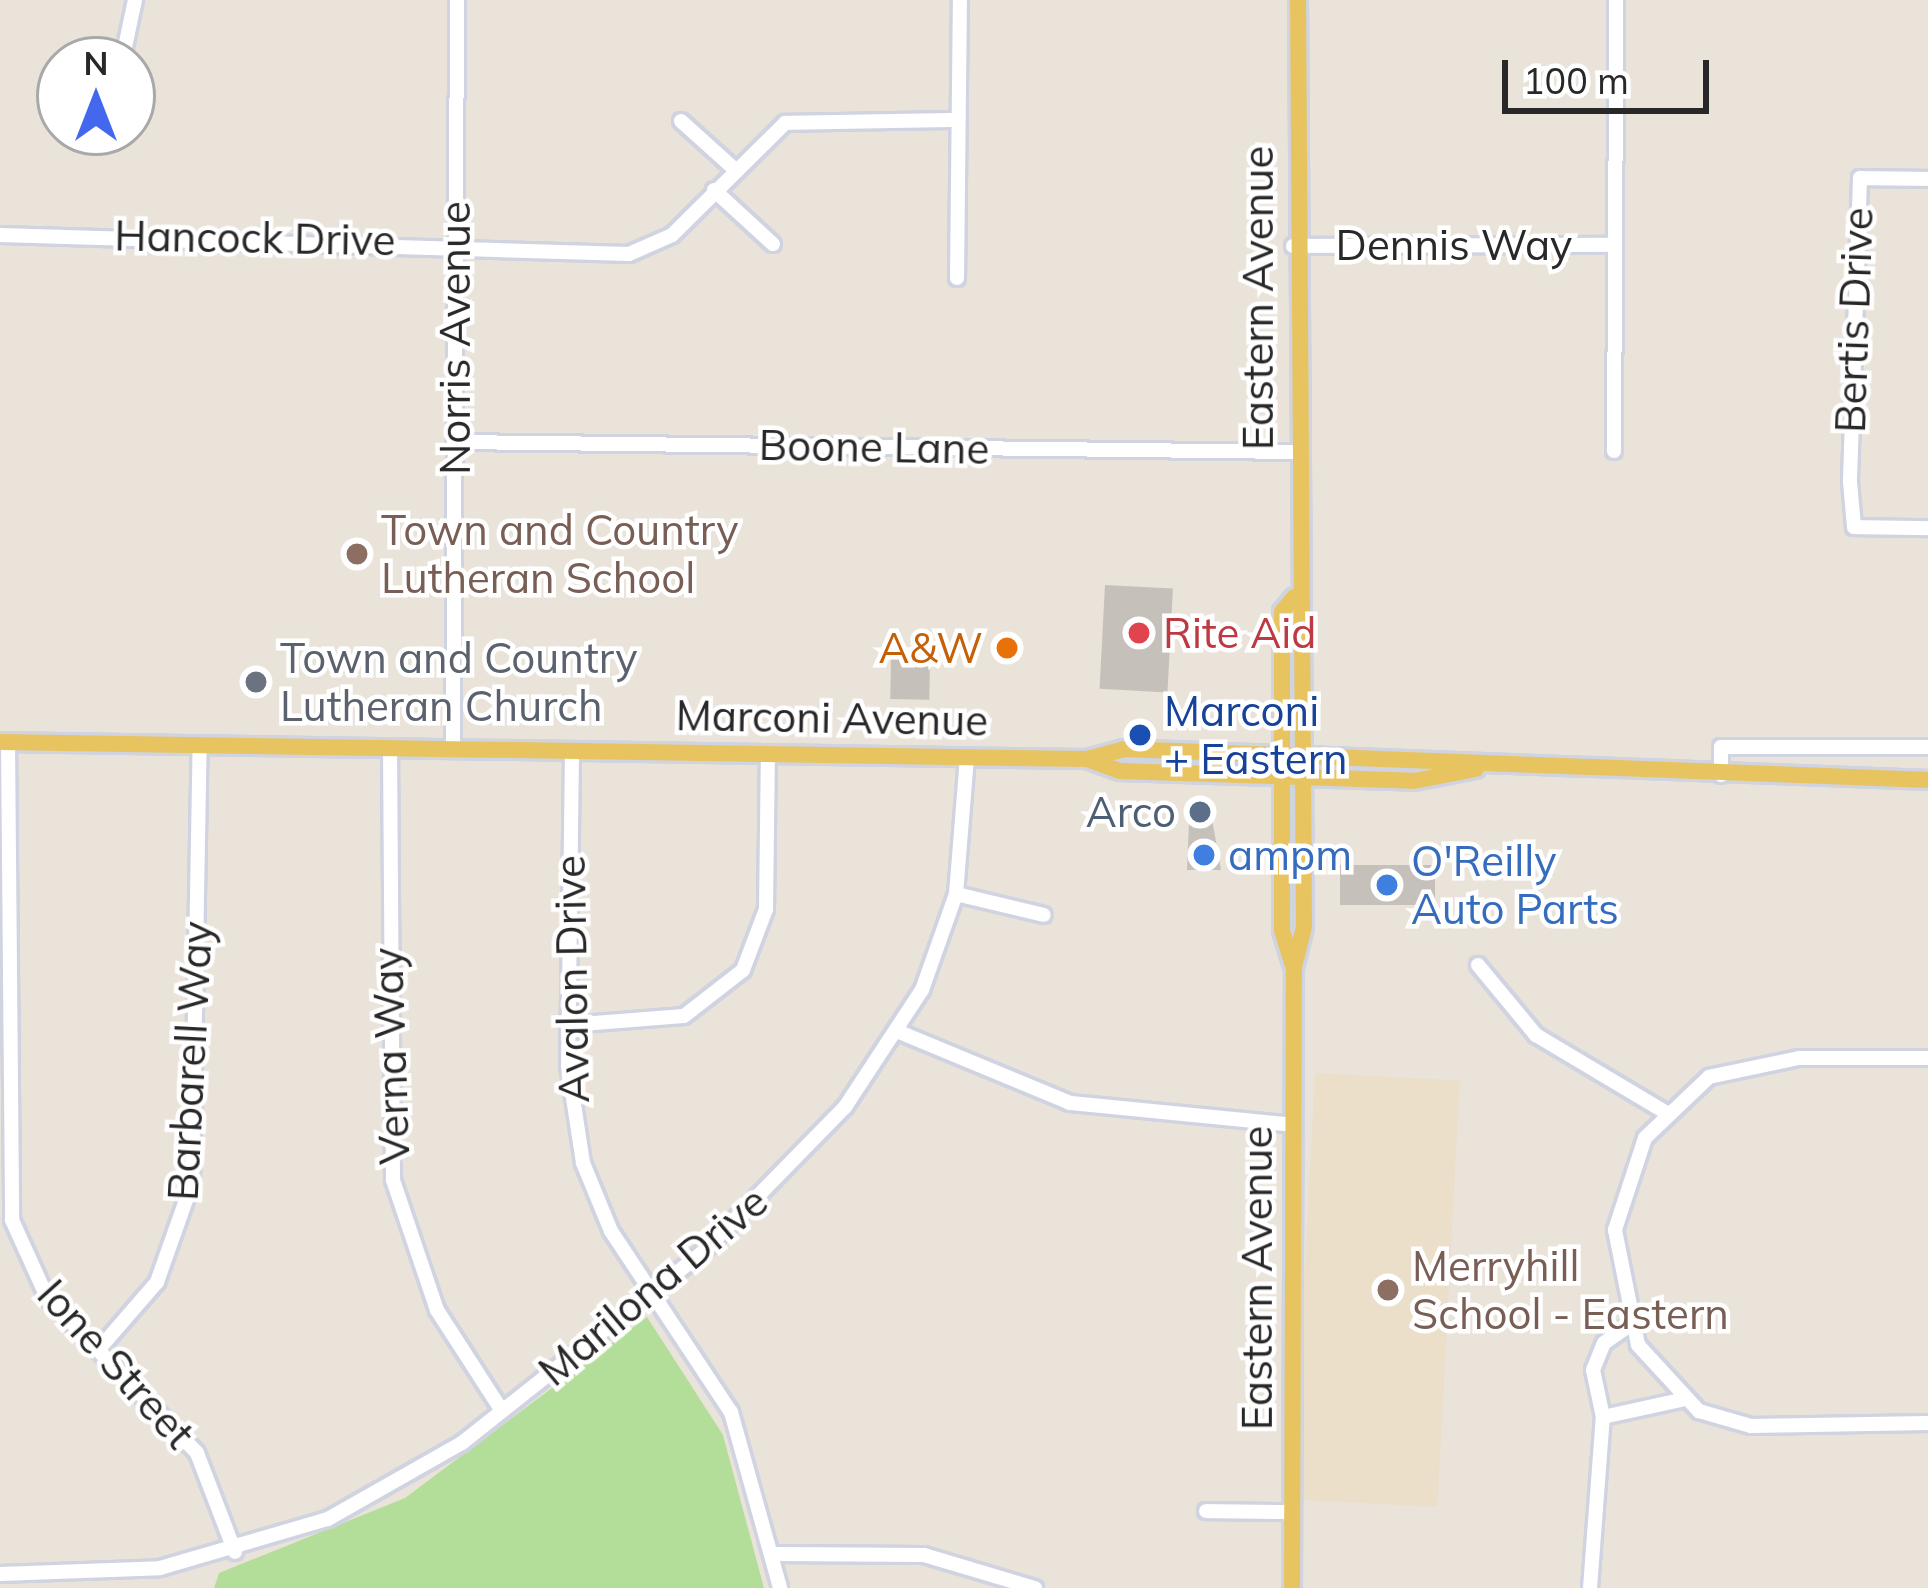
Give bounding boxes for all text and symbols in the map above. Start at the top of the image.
north arrow [36,36,156,156]
scale bar [1508,36,1715,110]
text: N [84,42,108,83]
text: 100 m [1523,58,1629,103]
street label: Eastern Avenue [1233,146,1283,450]
street label: Norris Avenue [430,201,480,475]
street label: Bertis Drive [1825,206,1883,434]
street label: Hancock Drive [114,210,396,266]
street label: Dennis Way [1336,220,1572,270]
street label: Boone Lane [758,420,990,474]
place label: Town and Country Lutheran School [381,505,738,604]
marker: Town and Country Lutheran School [344,541,370,567]
place label: Rite Aid [1163,608,1316,658]
marker: Rite Aid [1126,620,1152,646]
place label: A&W [878,623,983,673]
place label: Town and Country Lutheran Church [280,633,637,732]
marker: A&W [994,635,1020,661]
marker: Town and Country Lutheran Church [243,669,269,695]
place label: Marconi + Eastern [1164,686,1348,784]
street label: Marconi Avenue [675,690,989,746]
marker: Marconi + Eastern [1127,722,1153,748]
place label: Arco [1086,787,1176,837]
marker: Arco [1187,799,1213,825]
place label: ampm [1228,830,1352,880]
place label: O'Reilly Auto Parts [1411,836,1619,934]
marker: ampm [1191,842,1217,868]
street label: Avalon Drive [545,855,599,1103]
marker: O'Reilly Auto Parts [1374,872,1400,898]
street label: Barbarell Way [158,920,222,1202]
street label: Verna Way [362,947,420,1165]
street label: Eastern Avenue [1232,1126,1282,1430]
street label: Marilona Drive [529,1176,777,1396]
place label: Merryhill School - Eastern [1412,1241,1729,1340]
street label: Ione Street [27,1269,205,1459]
marker: Merryhill School - Eastern [1375,1277,1401,1303]

